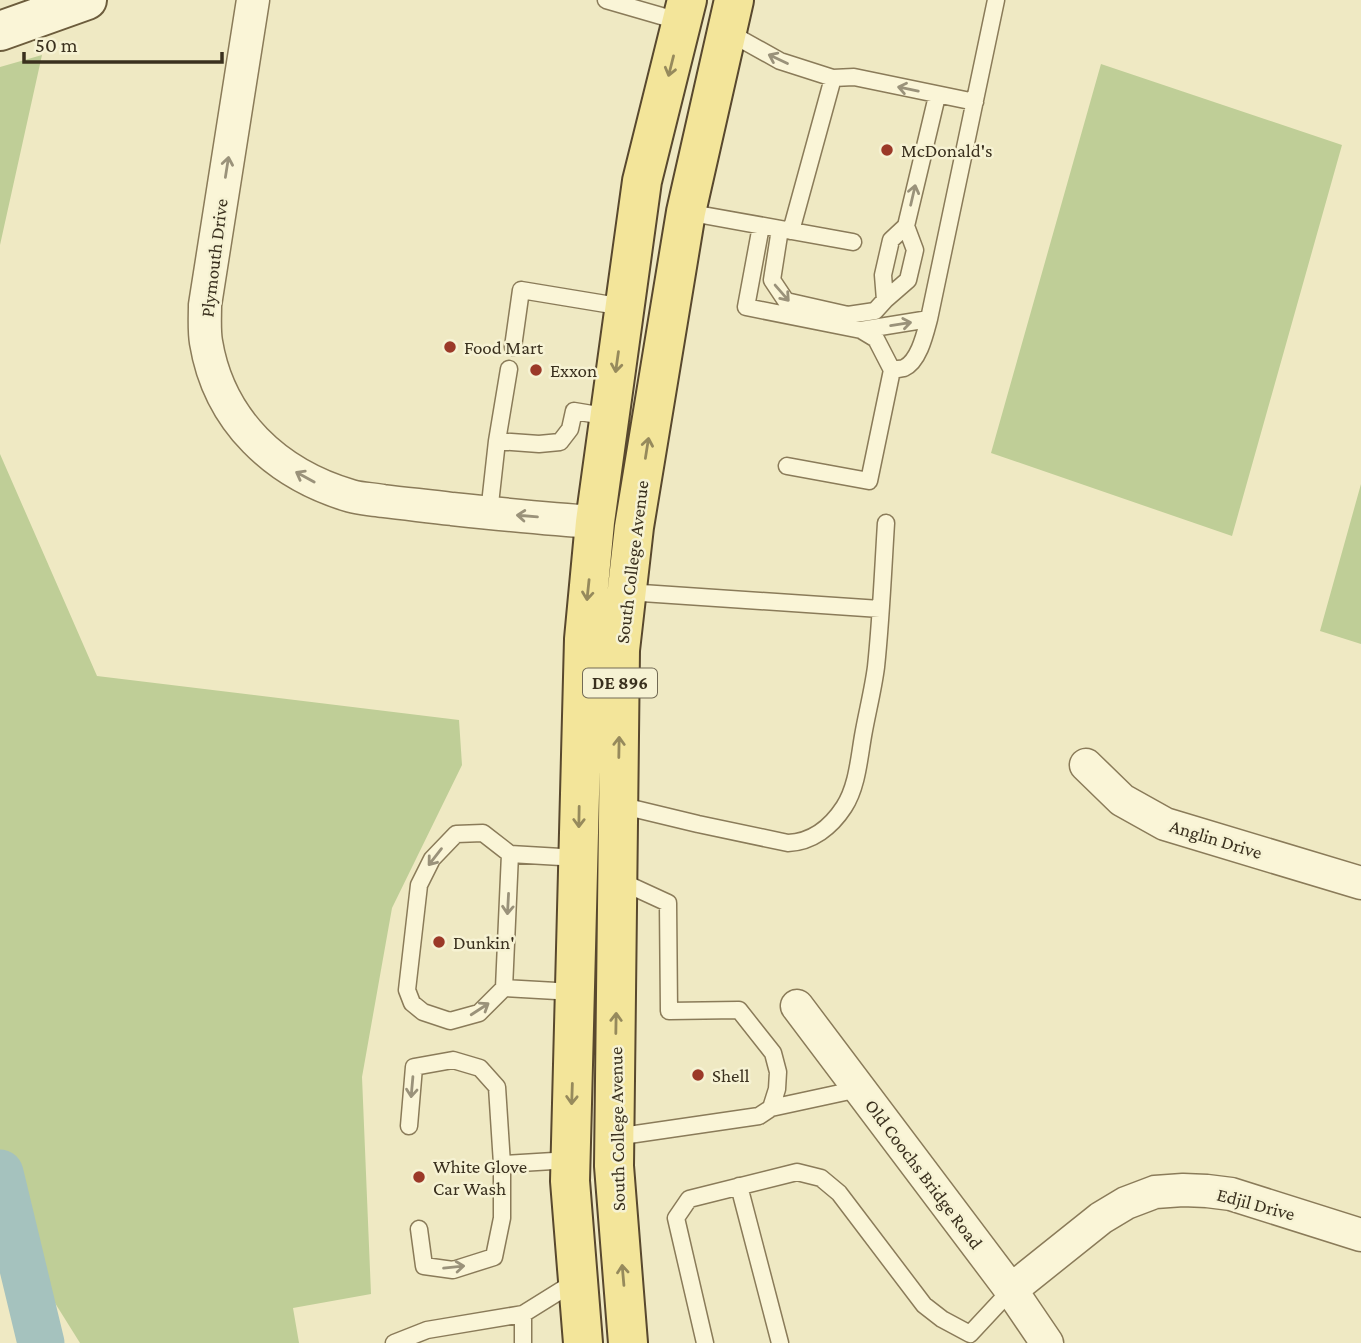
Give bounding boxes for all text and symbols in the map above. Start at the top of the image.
scale bar [24,21,222,65]
text: 50 m [35,33,78,57]
one-way arrow [768,51,789,65]
one-way arrow [664,54,677,77]
one-way arrow [897,82,920,96]
place label: McDonald's [901,140,993,161]
marker: McDonald's [879,142,895,158]
one-way arrow [221,157,234,179]
one-way arrow [907,184,921,207]
street label: Plymouth Drive [196,197,232,319]
one-way arrow [773,283,790,301]
one-way arrow [889,317,911,330]
place label: Food Mart [464,337,544,358]
marker: Food Mart [442,339,458,355]
one-way arrow [610,350,623,373]
place label: Exxon [550,360,597,381]
marker: Exxon [528,362,544,378]
one-way arrow [641,437,654,460]
one-way arrow [295,470,315,484]
street label: South College Avenue [612,479,652,645]
one-way arrow [516,509,539,522]
one-way arrow [582,578,595,601]
road number: DE 896 [583,668,657,698]
one-way arrow [613,736,626,759]
one-way arrow [572,805,586,828]
street label: Anglin Drive [1167,815,1265,863]
one-way arrow [428,848,443,866]
one-way arrow [502,892,515,915]
place label: Dunkin' [453,932,515,953]
marker: Dunkin' [431,934,447,950]
one-way arrow [470,1001,489,1016]
one-way arrow [609,1012,623,1035]
street label: South College Avenue [605,1047,629,1211]
place label: Shell [712,1065,749,1086]
marker: Shell [690,1067,706,1083]
one-way arrow [405,1075,418,1097]
one-way arrow [565,1082,578,1105]
street label: Old Coochs Bridge Road [861,1095,987,1253]
place label: White Glove Car Wash [433,1156,527,1199]
marker: White Glove Car Wash [411,1169,427,1185]
street label: Edjil Drive [1214,1184,1297,1225]
one-way arrow [443,1261,465,1274]
one-way arrow [616,1264,629,1287]

